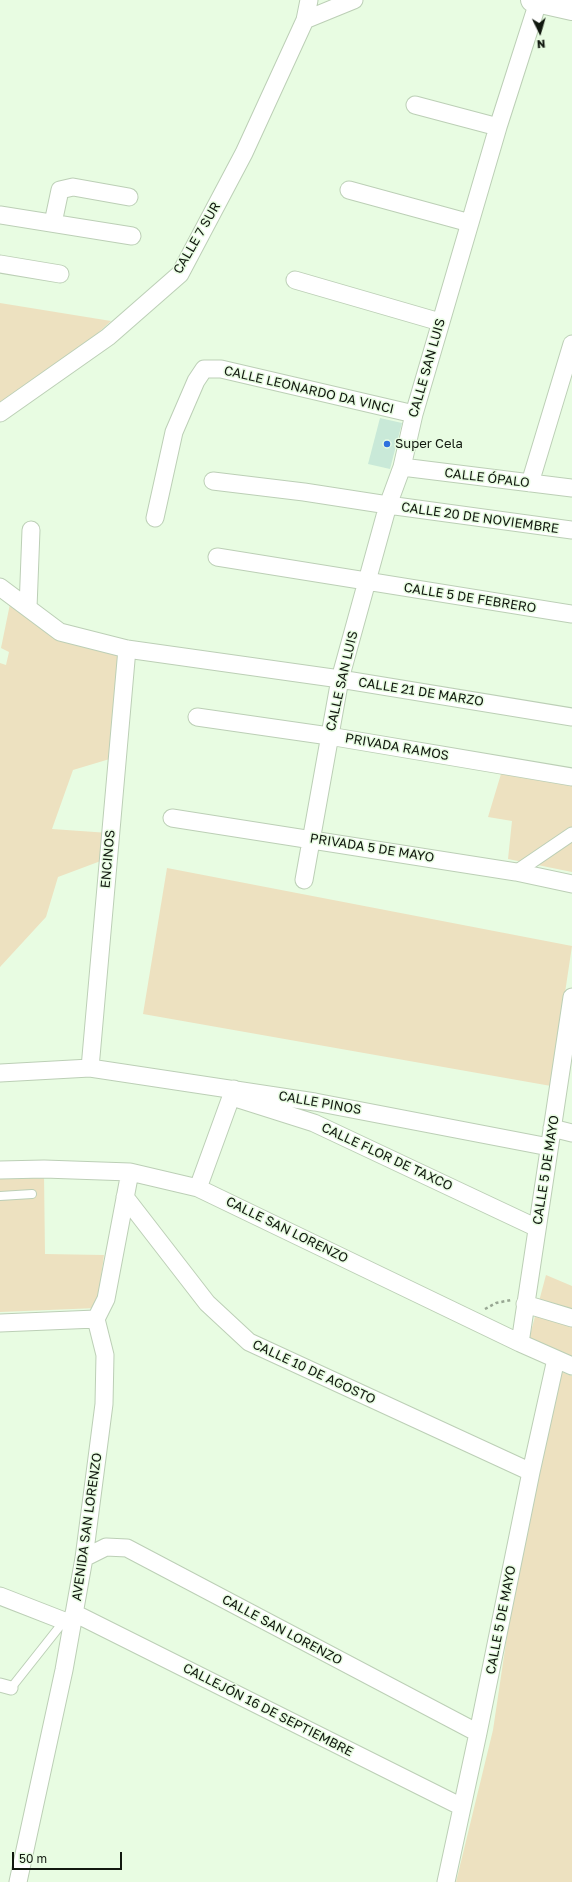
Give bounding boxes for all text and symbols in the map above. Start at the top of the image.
north arrow [520,12,560,52]
text: N [536,38,546,51]
street label: CALLE 7 SUR [170,199,224,277]
street label: CALLE SAN LUIS [405,317,449,419]
street label: CALLE LEONARDO DA VINCI [222,363,396,417]
place label: Super Cela [395,436,463,452]
marker: Super Cela [382,439,392,449]
street label: CALLE ÓPALO [444,465,530,491]
street label: CALLE 20 DE NOVIEMBRE [400,499,560,537]
street label: CALLE 5 DE FEBRERO [403,580,537,616]
street label: CALLE SAN LUIS [323,629,361,733]
street label: CALLE 21 DE MARZO [357,674,485,710]
street label: PRIVADA RAMOS [344,730,450,764]
street label: ENCINOS [98,829,118,889]
street label: PRIVADA 5 DE MAYO [309,830,435,866]
street label: CALLE PINOS [277,1088,363,1118]
street label: CALLE 5 DE MAYO [530,1114,562,1226]
street label: CALLE FLOR DE TAXCO [319,1120,455,1194]
street label: CALLE SAN LORENZO [223,1194,351,1266]
street label: CALLE 10 DE AGOSTO [250,1337,378,1407]
street label: AVENIDA SAN LORENZO [69,1452,105,1602]
street label: CALLE 5 DE MAYO [483,1564,519,1676]
street label: CALLE SAN LORENZO [219,1592,345,1668]
street label: CALLEJÓN 16 DE SEPTIEMBRE [180,1660,356,1760]
scale bar [14,1844,124,1870]
text: 50 m [19,1851,47,1866]

